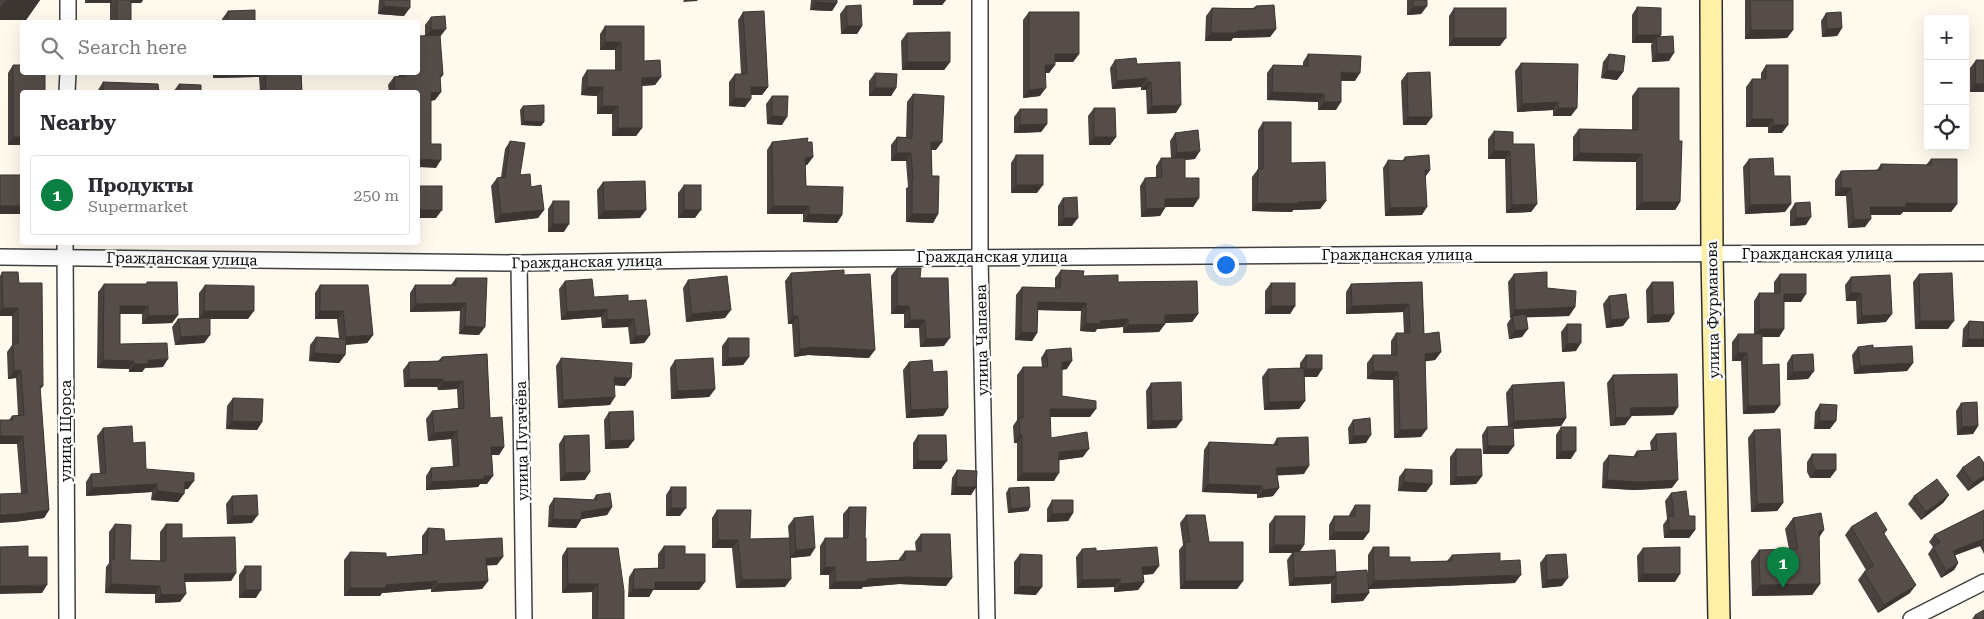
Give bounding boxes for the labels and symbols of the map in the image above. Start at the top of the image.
street label: улица Фурманова [1703,241,1723,379]
street label: Гражданская улица [1741,245,1893,263]
street label: Гражданская улица [1321,246,1473,264]
street label: Гражданская улица [916,248,1068,266]
street label: Гражданская улица [106,249,258,269]
street label: Гражданская улица [511,252,663,272]
your location [1213,252,1239,278]
street label: улица Чапаева [972,284,992,396]
street label: улица Щорса [57,380,75,482]
street label: улица Пугачёва [512,381,532,501]
pin: 1 [1767,547,1799,588]

